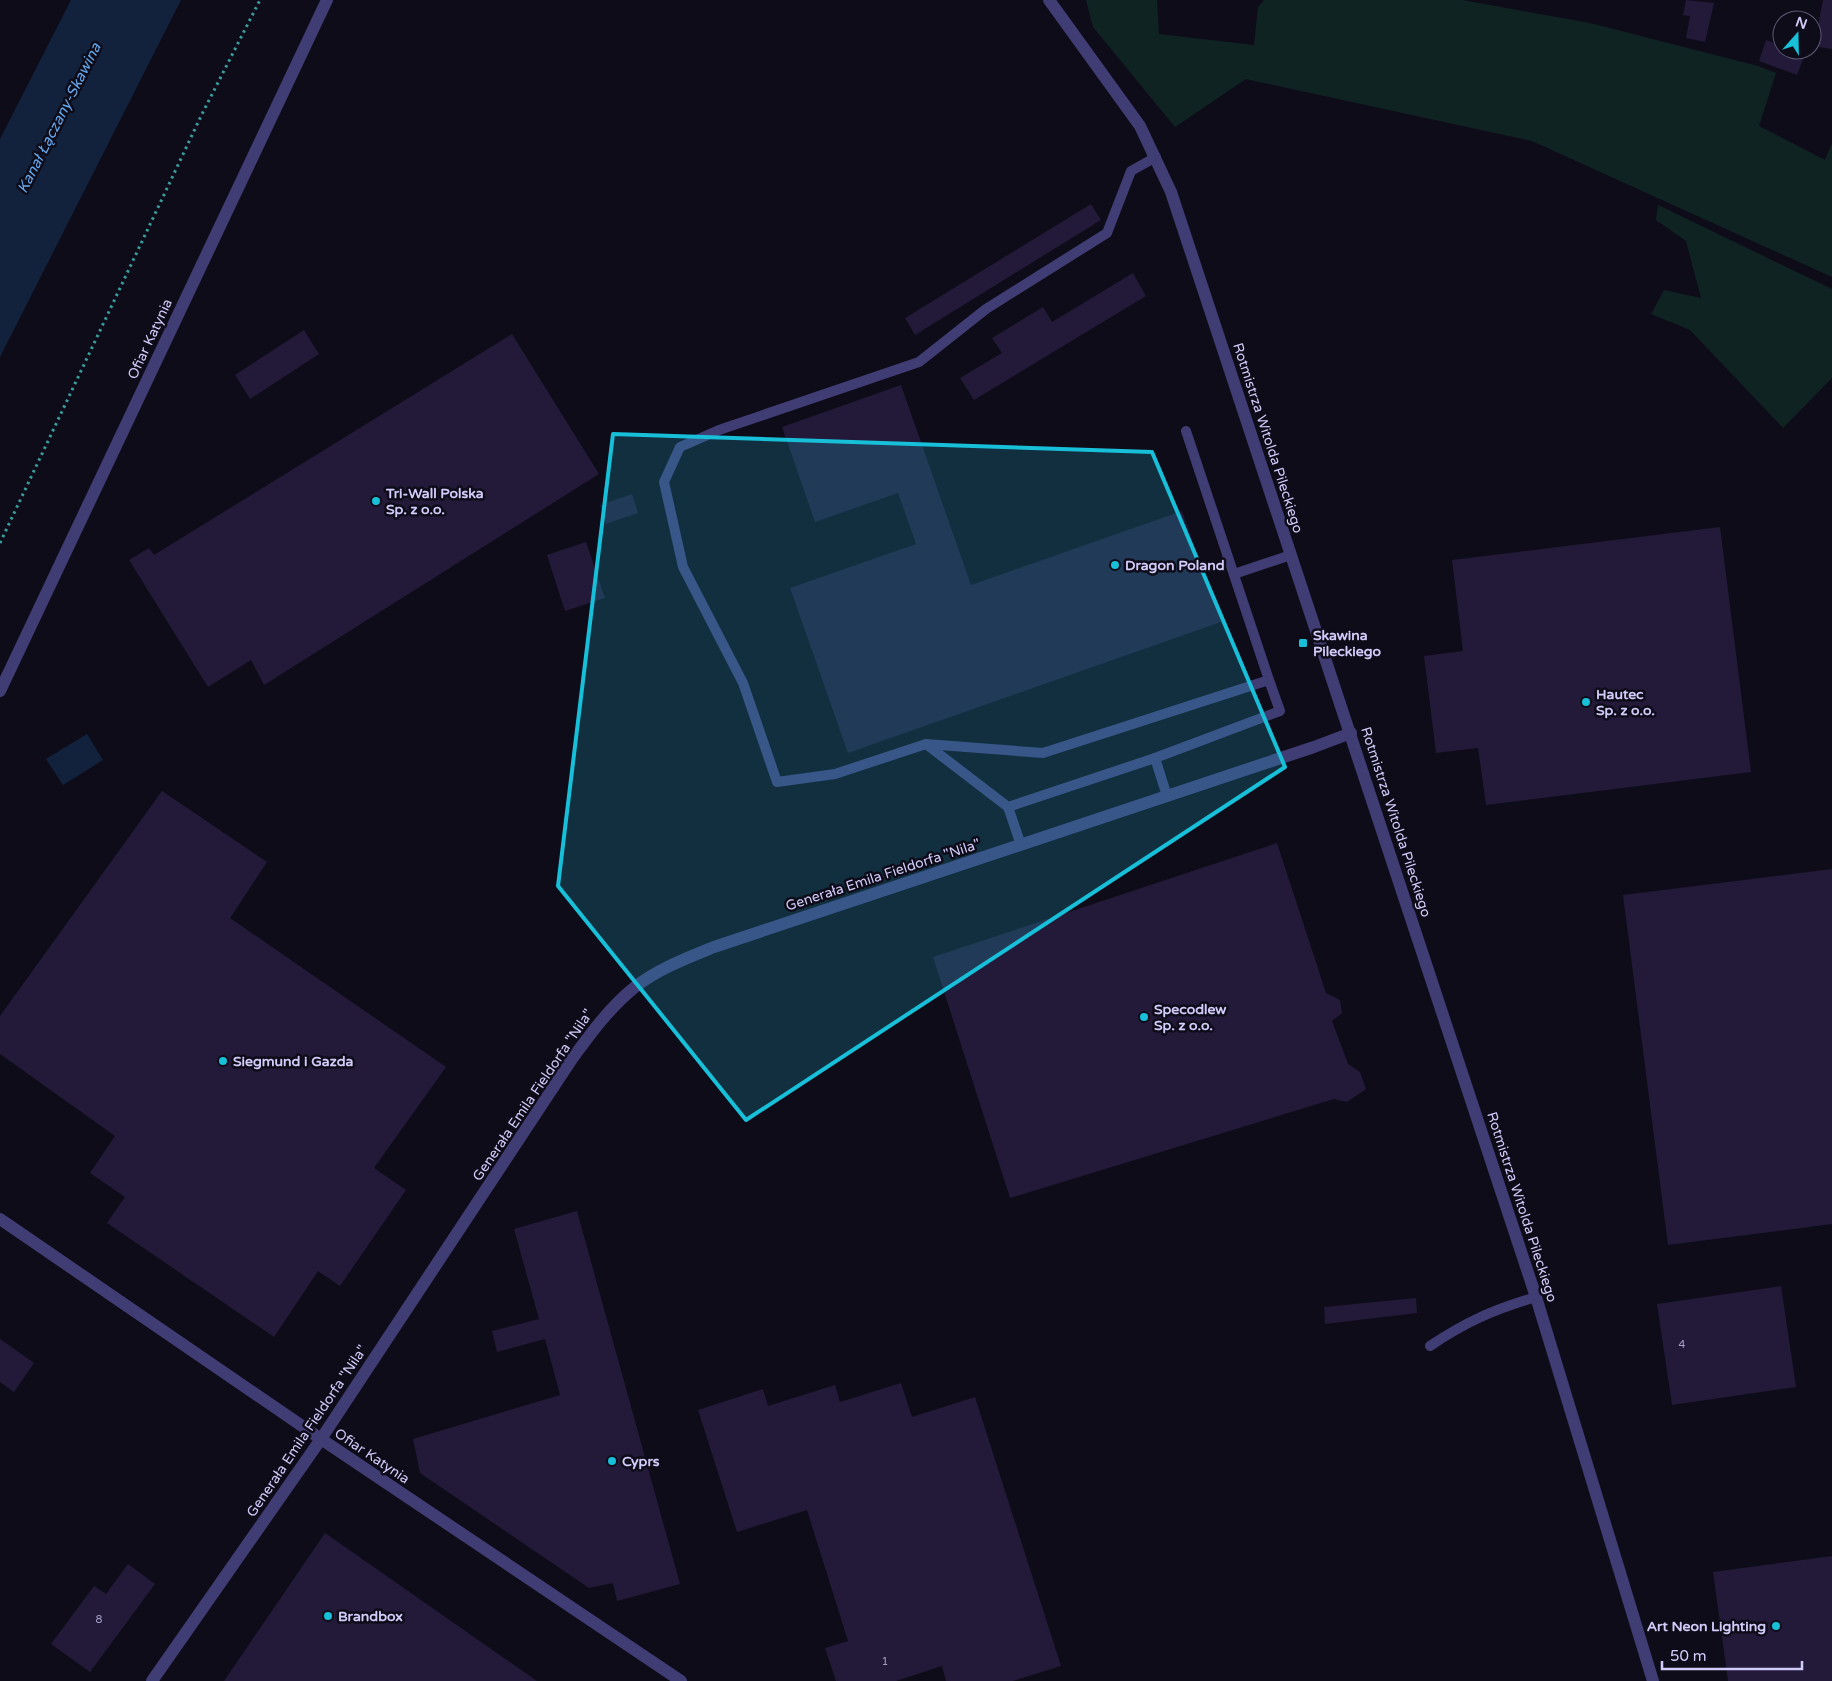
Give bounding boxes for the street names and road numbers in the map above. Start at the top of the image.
street label: Ofiar Katynia [124,296,176,382]
street label: Rotmistrza Witolda Pileckiego [1229,341,1307,535]
street label: Rotmistrza Witolda Pileckiego [1357,725,1435,919]
street label: Generała Emila Fieldorfa "Nila" [784,835,982,915]
street label: Generała Emila Fieldorfa "Nila" [469,1006,597,1184]
street label: Rotmistrza Witolda Pileckiego [1483,1110,1561,1304]
street label: Generała Emila Fieldorfa "Nila" [243,1342,371,1520]
street label: Ofiar Katynia [331,1425,413,1487]

